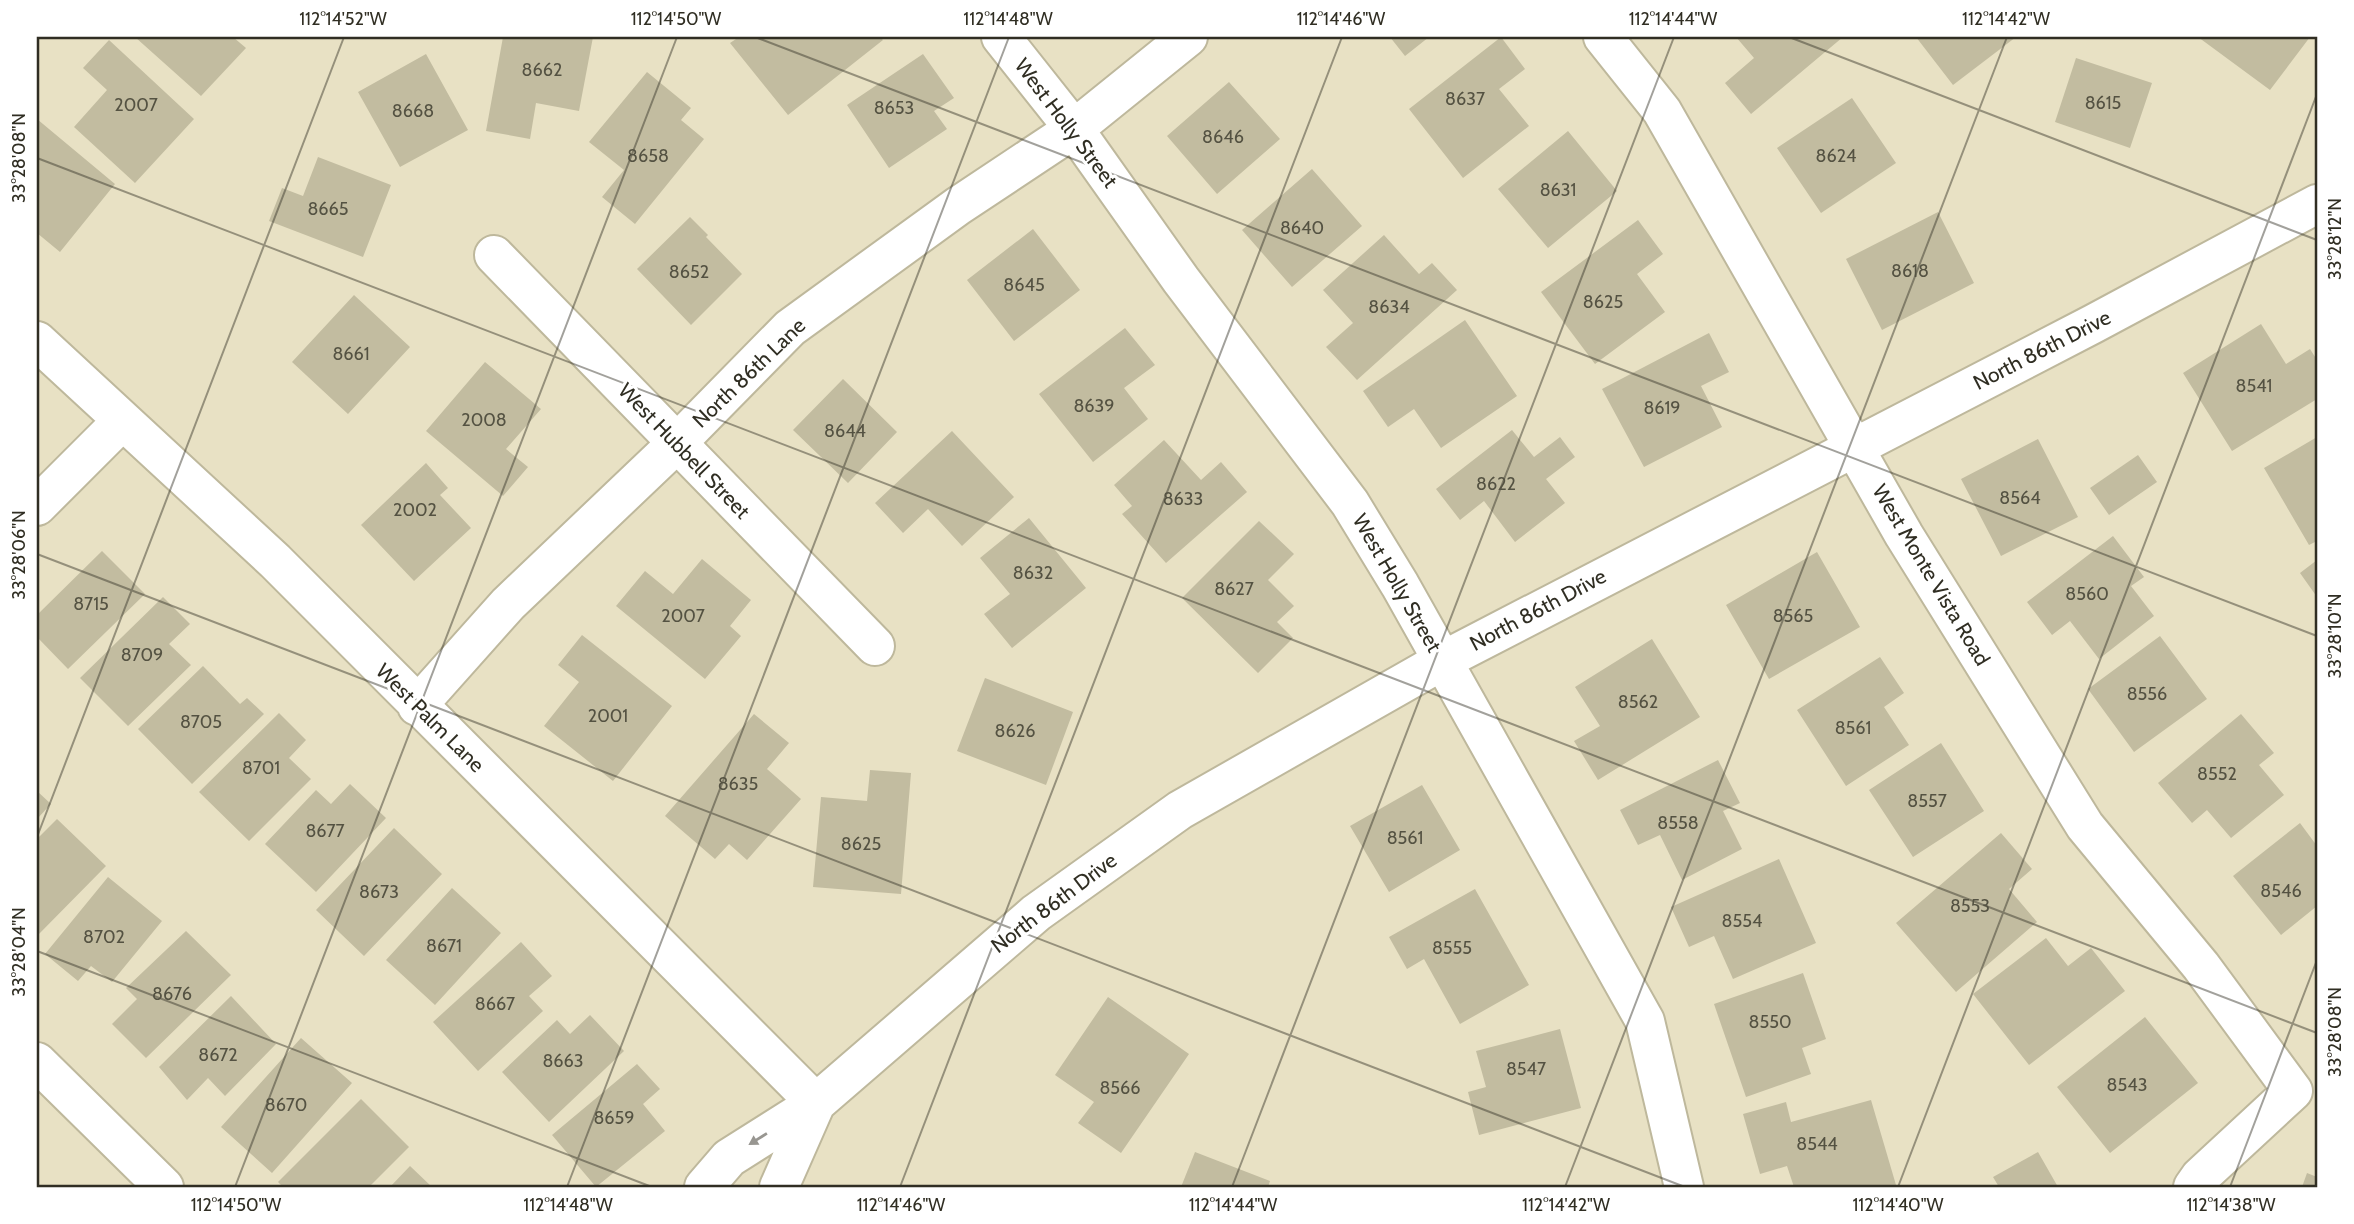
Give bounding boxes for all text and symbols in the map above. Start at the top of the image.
text: 112°14'52"W [299,8,387,30]
text: 112°14'50"W [631,8,721,30]
text: 112°14'48"W [963,8,1053,30]
text: 112°14'46"W [1297,8,1385,30]
text: 112°14'44"W [1629,8,1717,30]
text: 112°14'42"W [1962,8,2050,30]
street label: West Holly Street [1010,53,1123,192]
house number: 8662 [522,59,562,81]
house number: 8637 [1445,88,1485,110]
house number: 8615 [2085,92,2121,114]
house number: 2007 [114,94,158,116]
house number: 8653 [874,97,914,119]
house number: 8668 [392,100,434,122]
text: 33°28'08"N [8,113,30,203]
house number: 8646 [1202,126,1244,148]
house number: 8658 [627,145,669,167]
house number: 8624 [1816,145,1856,167]
house number: 8631 [1540,179,1576,201]
house number: 8665 [307,198,349,220]
text: 33°28'12"N [2324,198,2346,280]
house number: 8640 [1280,217,1324,239]
house number: 8618 [1891,260,1929,282]
house number: 8652 [669,261,709,283]
house number: 8645 [1003,274,1045,296]
house number: 8625 [1583,291,1623,313]
house number: 8634 [1368,296,1410,318]
street label: North 86th Drive [1969,304,2115,395]
street label: North 86th Lane [687,312,810,433]
house number: 8661 [332,343,370,365]
house number: 8541 [2236,375,2272,397]
street label: West Hubbell Street [613,378,755,524]
house number: 8639 [1073,395,1115,417]
house number: 8619 [1643,397,1681,419]
house number: 2008 [461,409,507,431]
house number: 8644 [824,420,866,442]
house number: 8622 [1476,473,1516,495]
street label: West Monte Vista Road [1867,480,1995,670]
house number: 8564 [1999,487,2041,509]
house number: 8633 [1163,488,1203,510]
house number: 2002 [393,499,437,521]
street label: West Holly Street [1348,509,1447,656]
text: 33°28'06"N [8,510,30,600]
house number: 8632 [1013,562,1053,584]
street label: North 86th Drive [1465,563,1610,656]
house number: 8627 [1214,578,1254,600]
house number: 8560 [2065,583,2109,605]
house number: 8715 [73,593,109,615]
text: 33°28'10"N [2324,593,2346,679]
house number: 2007 [661,605,705,627]
house number: 8565 [1773,605,1813,627]
house number: 8709 [121,644,163,666]
street label: West Palm Lane [371,658,490,777]
house number: 8556 [2127,683,2167,705]
house number: 8562 [1618,691,1658,713]
house number: 2001 [588,705,628,727]
house number: 8705 [180,711,222,733]
house number: 8561 [1835,717,1871,739]
house number: 8626 [995,720,1035,742]
house number: 8701 [242,757,280,779]
house number: 8552 [2197,763,2237,785]
house number: 8635 [718,773,758,795]
house number: 8557 [1907,790,1947,812]
house number: 8558 [1657,812,1699,834]
house number: 8677 [305,820,345,842]
house number: 8561 [1387,827,1423,849]
house number: 8625 [841,833,881,855]
street label: North 86th Drive [986,847,1122,958]
house number: 8546 [2260,880,2302,902]
house number: 8673 [359,881,399,903]
house number: 8553 [1950,895,1990,917]
text: 33°28'04"N [8,907,30,997]
house number: 8554 [1722,910,1762,932]
house number: 8702 [83,926,125,948]
house number: 8671 [426,935,462,957]
house number: 8555 [1432,937,1472,959]
house number: 8676 [152,983,192,1005]
text: 33°28'08"N [2324,987,2346,1077]
house number: 8667 [475,993,515,1015]
house number: 8550 [1749,1011,1791,1033]
house number: 8672 [198,1044,238,1066]
house number: 8663 [542,1050,584,1072]
house number: 8547 [1506,1058,1546,1080]
house number: 8543 [2107,1074,2147,1096]
house number: 8566 [1099,1077,1141,1099]
house number: 8670 [265,1094,307,1116]
house number: 8659 [593,1107,635,1129]
one-way arrow [748,1133,768,1146]
house number: 8544 [1796,1133,1838,1155]
text: 112°14'50"W [191,1194,281,1216]
text: 112°14'48"W [523,1194,613,1216]
text: 112°14'46"W [857,1194,945,1216]
text: 112°14'44"W [1189,1194,1277,1216]
text: 112°14'42"W [1522,1194,1610,1216]
text: 112°14'40"W [1852,1194,1944,1216]
text: 112°14'38"W [2186,1194,2276,1216]

